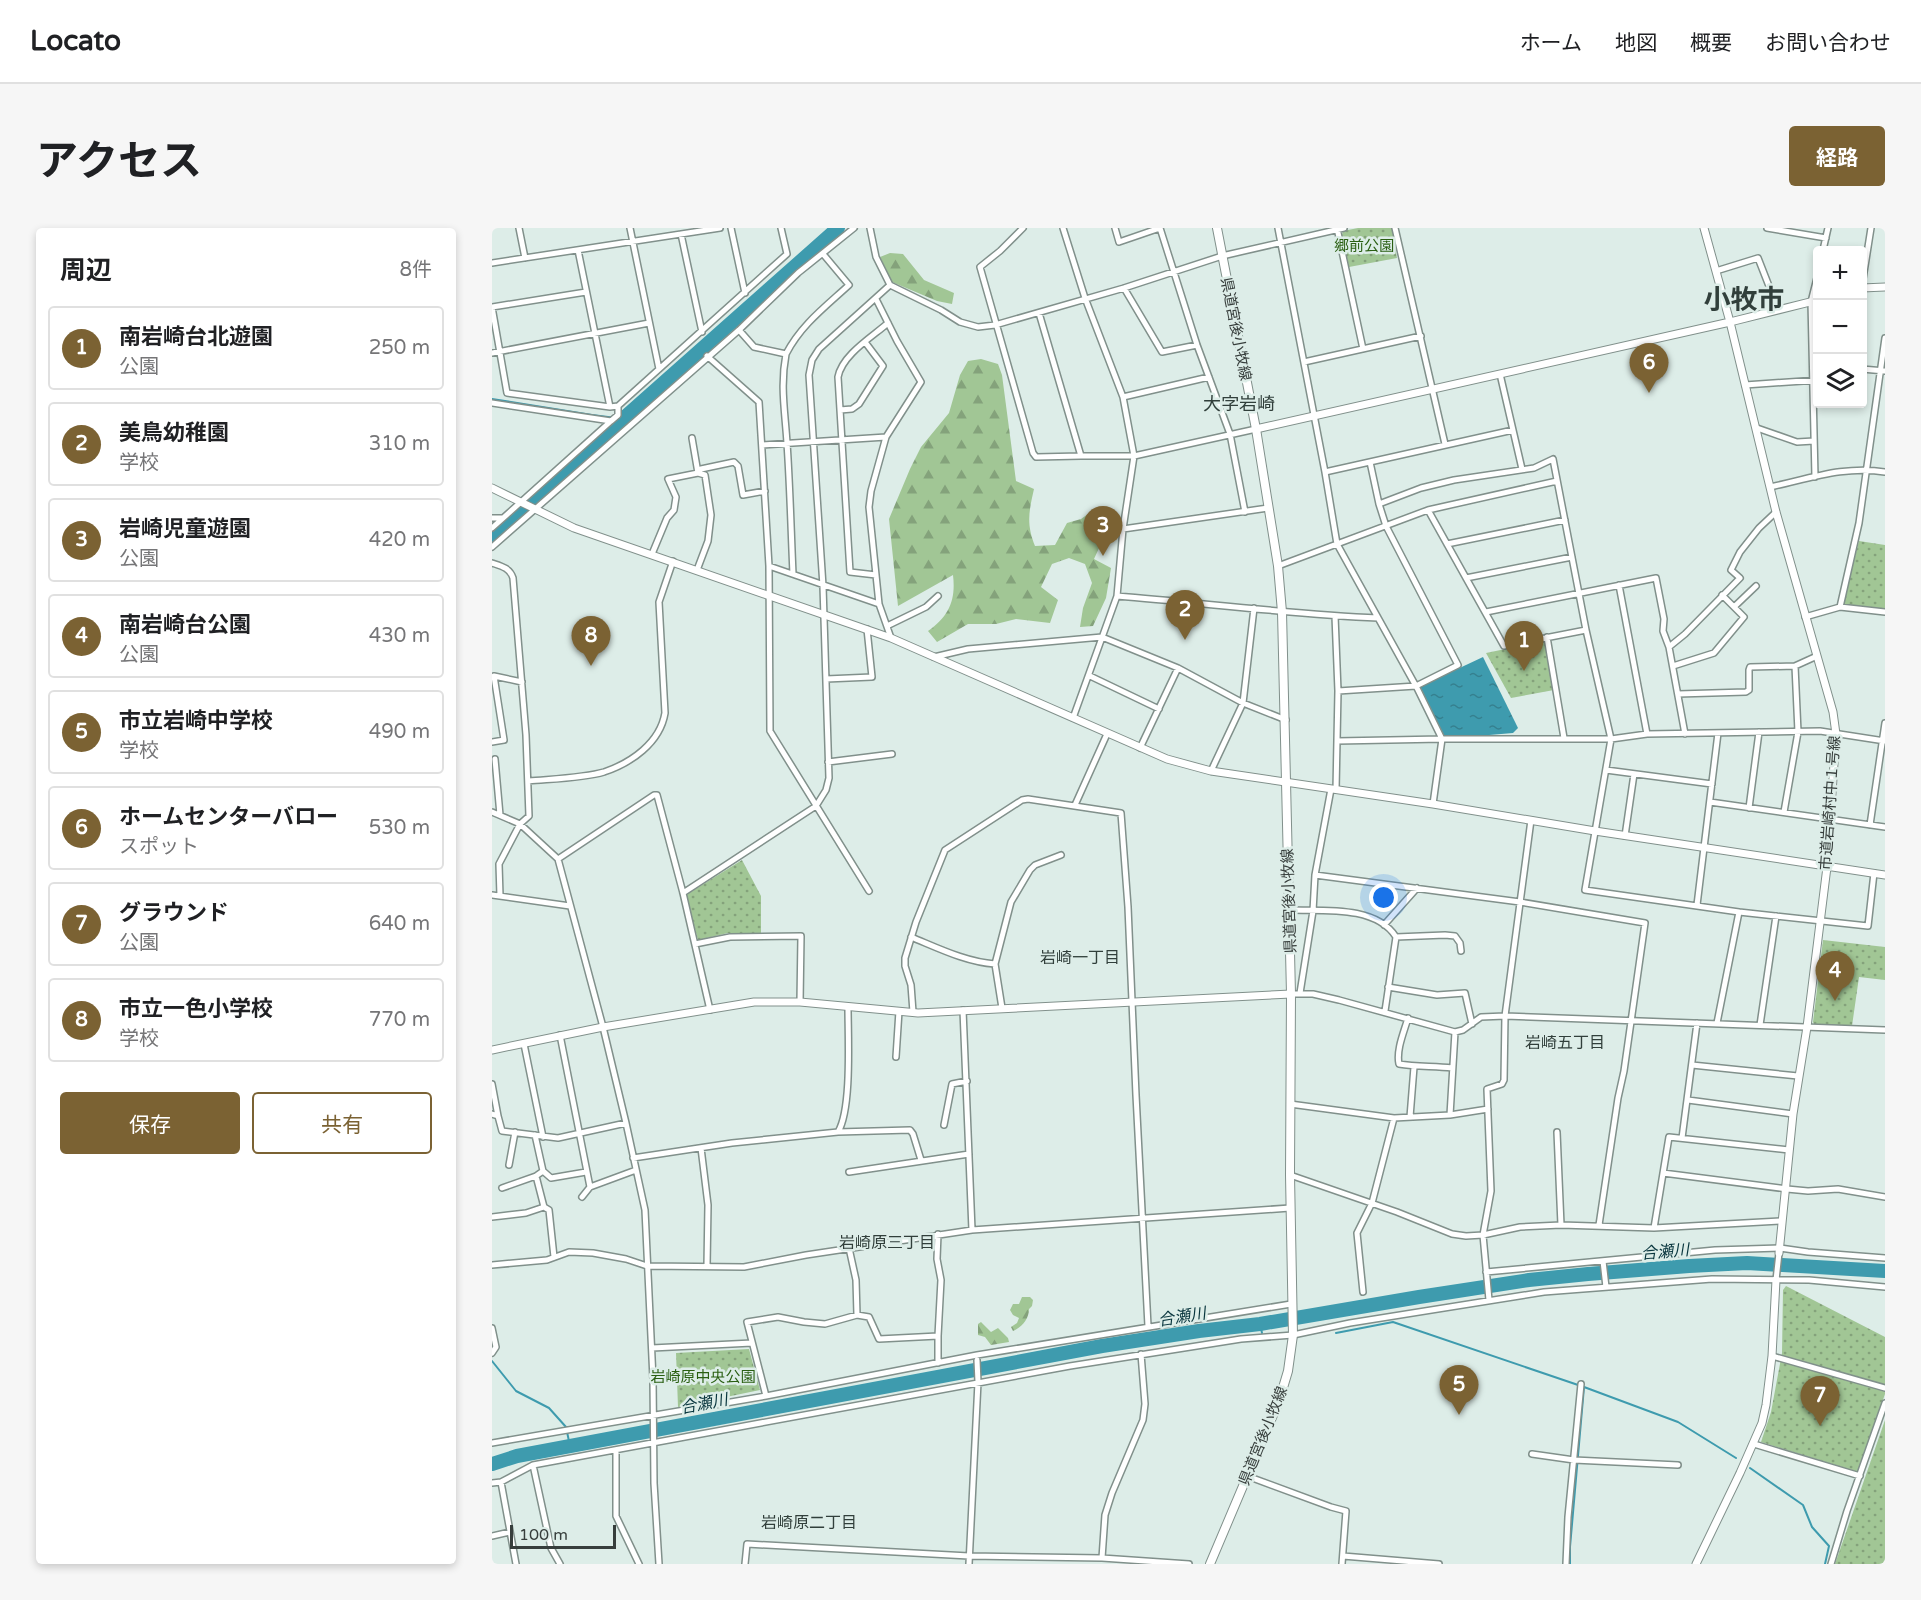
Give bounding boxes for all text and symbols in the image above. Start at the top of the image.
text: Locato [30,24,121,58]
text: ホーム [1520,31,1582,56]
text: 地図 [1615,31,1657,56]
text: 概要 [1690,31,1732,56]
text: お問い合わせ [1765,31,1891,56]
button: 経路 [1789,126,1885,186]
text: アクセス [36,136,202,187]
park label: 郷前公園 [1334,237,1394,255]
map controls [1813,246,1867,408]
button: + [1813,246,1867,300]
text: 周辺 [60,255,112,286]
text: 8件 [399,258,432,282]
street label: 県道宮後小牧線 [1217,276,1255,382]
district label: 小牧市 [1704,284,1785,317]
button: − [1813,300,1867,354]
text: 南岩崎台北遊園 [119,324,273,350]
text: 1 [75,336,88,360]
text: 250 m [369,336,430,360]
pin: 6 [1630,344,1668,393]
button: layers [1813,354,1867,408]
text: 公園 [119,355,159,379]
district label: 大字岩崎 [1203,393,1275,415]
text: 美鳥幼稚園 [119,420,229,446]
text: 2 [75,432,88,456]
text: 310 m [369,432,430,456]
text: 学校 [119,451,159,475]
pin: 3 [1084,506,1122,556]
text: 岩崎児童遊園 [119,516,251,542]
text: 3 [75,528,88,552]
text: 420 m [369,528,430,552]
text: 公園 [119,547,159,571]
pin: 2 [1166,590,1204,640]
text: 南岩崎台公園 [119,612,251,638]
pin: 8 [572,616,610,666]
pin: 1 [1504,622,1544,671]
text: 4 [75,624,88,648]
text: 430 m [369,624,430,648]
text: 公園 [119,643,159,667]
text: 市立岩崎中学校 [119,708,273,734]
text: 5 [75,720,88,744]
text: 490 m [369,720,430,744]
street label: 市道岩崎村中１号線 [1816,735,1844,871]
text: 学校 [119,739,159,763]
text: ホームセンターバロー [119,804,338,830]
text: 6 [75,816,88,840]
text: 530 m [369,816,430,840]
text: スポット [119,835,199,859]
street label: 県道宮後小牧線 [1278,848,1300,954]
your location [1369,883,1398,912]
text: グラウンド [119,900,229,926]
text: 7 [75,912,88,936]
text: 640 m [369,912,430,936]
text: 公園 [119,931,159,955]
district label: 岩崎一丁目 [1040,948,1120,968]
pin: 4 [1816,952,1854,1001]
text: 市立一色小学校 [119,996,273,1022]
text: 8 [75,1008,88,1032]
text: 770 m [369,1008,430,1032]
text: 学校 [119,1027,159,1051]
district label: 岩崎五丁目 [1525,1033,1605,1053]
button: 保存 [60,1092,240,1154]
button: 共有 [252,1092,432,1154]
district label: 岩崎原三丁目 [839,1233,935,1253]
water label: 合瀬川 [1640,1240,1692,1264]
water label: 合瀬川 [1157,1303,1209,1331]
pin: 5 [1440,1366,1478,1415]
park label: 岩崎原中央公園 [650,1368,756,1386]
pin: 7 [1800,1376,1840,1426]
street label: 県道宮後小牧線 [1235,1384,1291,1488]
water label: 合瀬川 [679,1389,731,1418]
district label: 岩崎原二丁目 [761,1513,857,1533]
scale bar [510,1522,616,1550]
text: 100 m [519,1525,568,1545]

